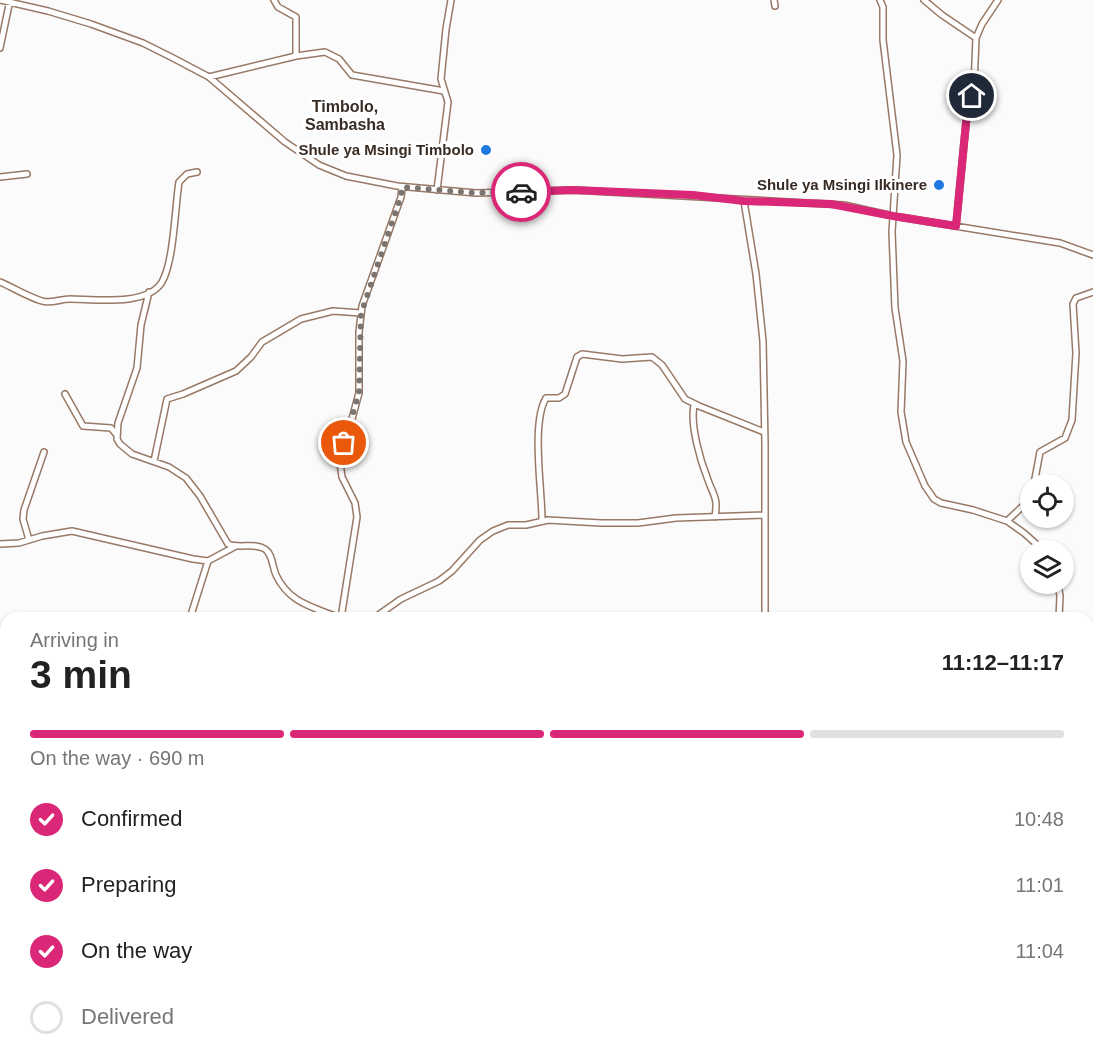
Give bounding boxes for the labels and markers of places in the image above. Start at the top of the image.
pin [946,70,997,121]
place label: Shule ya Msingi Timbolo [298,141,474,158]
marker: Shule ya Msingi Timbolo [479,143,493,157]
place label: Shule ya Msingi Ilkinere [757,176,927,193]
marker: Shule ya Msingi Ilkinere [932,178,946,192]
pin [318,417,369,468]

